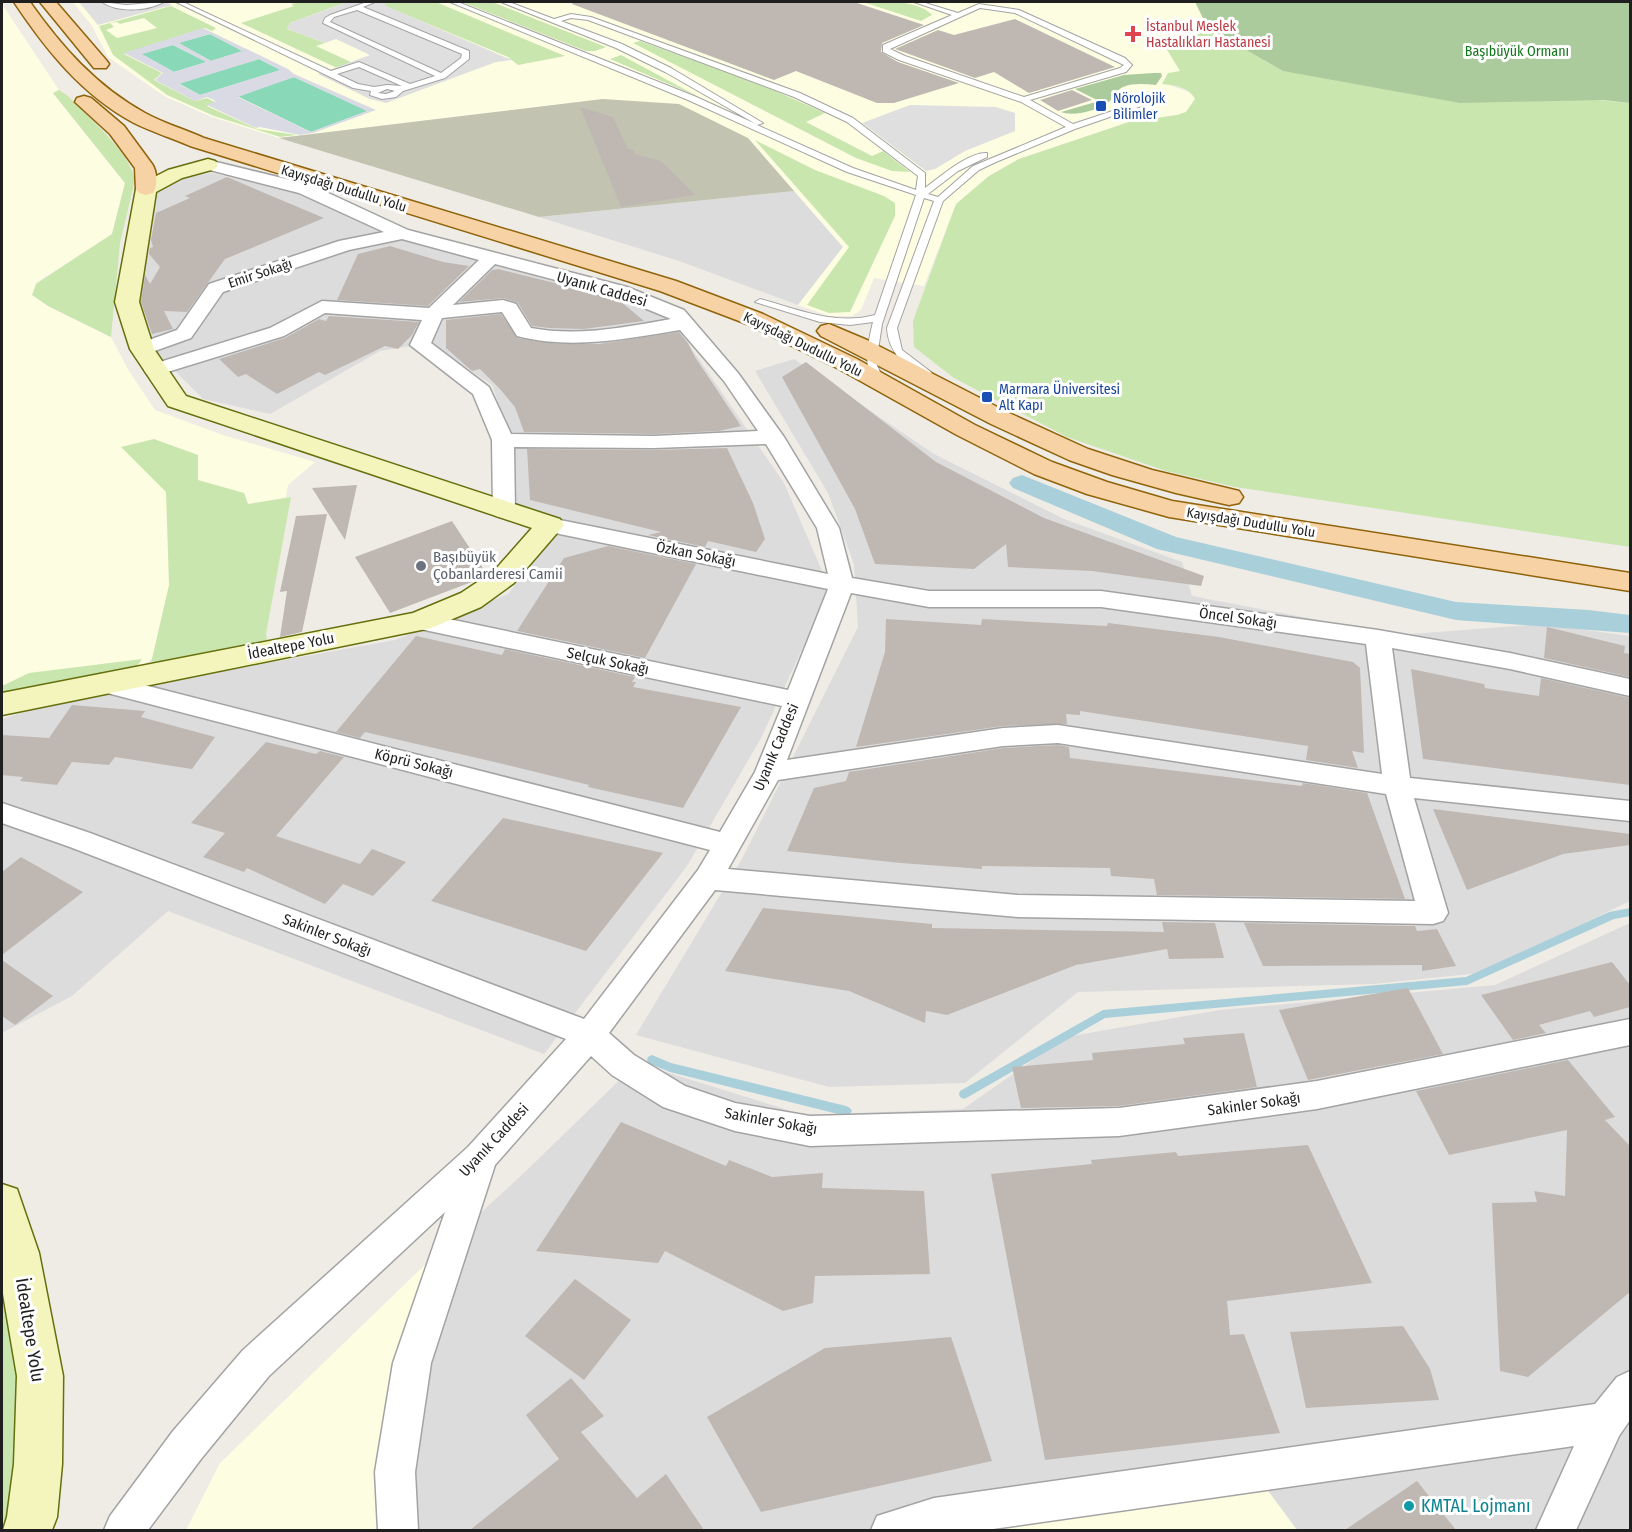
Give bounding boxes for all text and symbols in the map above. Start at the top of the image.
place label: İstanbul Meslek Hastalıkları Hastanesi [1146,18,1271,51]
marker: İstanbul Meslek Hastalıkları Hastanesi [1124,25,1142,43]
park label: Başıbüyük Ormanı [1465,43,1569,60]
place label: Nörolojik Bilimler [1113,90,1166,123]
marker: Nörolojik Bilimler [1094,99,1108,113]
street label: Kayışdağı Dudullu Yolu [279,161,409,216]
street label: Emir Sokağı [226,255,294,292]
street label: Uyanık Caddesi [555,267,649,311]
street label: Kayışdağı Dudullu Yolu [741,308,865,381]
place label: Marmara Üniversitesi Alt Kapı [999,380,1120,414]
marker: Marmara Üniversitesi Alt Kapı [980,390,994,404]
street label: Kayışdağı Dudullu Yolu [1185,504,1317,541]
street label: Özkan Sokağı [655,537,737,571]
place label: Başıbüyük Çobanlarderesi Camii [433,548,563,583]
marker: Başıbüyük Çobanlarderesi Camii [414,559,428,573]
street label: Öncel Sokağı [1198,604,1278,632]
street label: İdealtepe Yolu [246,629,336,663]
street label: Selçuk Sokağı [565,644,651,678]
street label: Uyanık Caddesi [749,701,803,793]
street label: Köprü Sokağı [373,745,455,781]
street label: Sakinler Sokağı [280,910,374,960]
street label: Sakinler Sokağı [1206,1089,1302,1119]
street label: Uyanık Caddesi [456,1100,532,1180]
street label: Sakinler Sokağı [723,1104,819,1138]
street label: İdealtepe Yolu [11,1276,49,1384]
place label: KMTAL Lojmanı [1421,1495,1530,1517]
marker: KMTAL Lojmanı [1402,1499,1416,1513]

